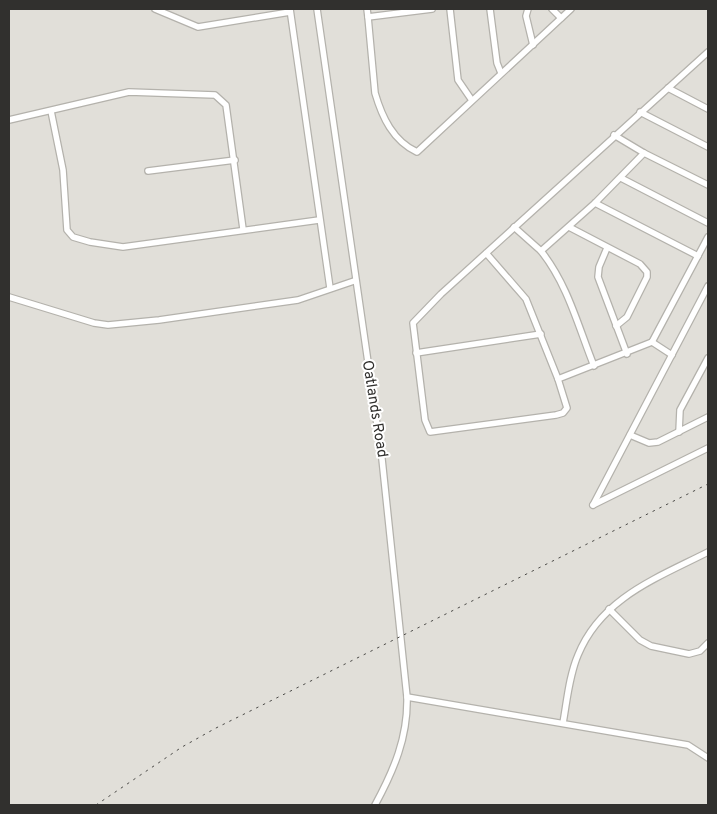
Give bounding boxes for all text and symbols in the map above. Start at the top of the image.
street label: Oatlands Road [357,359,391,459]

